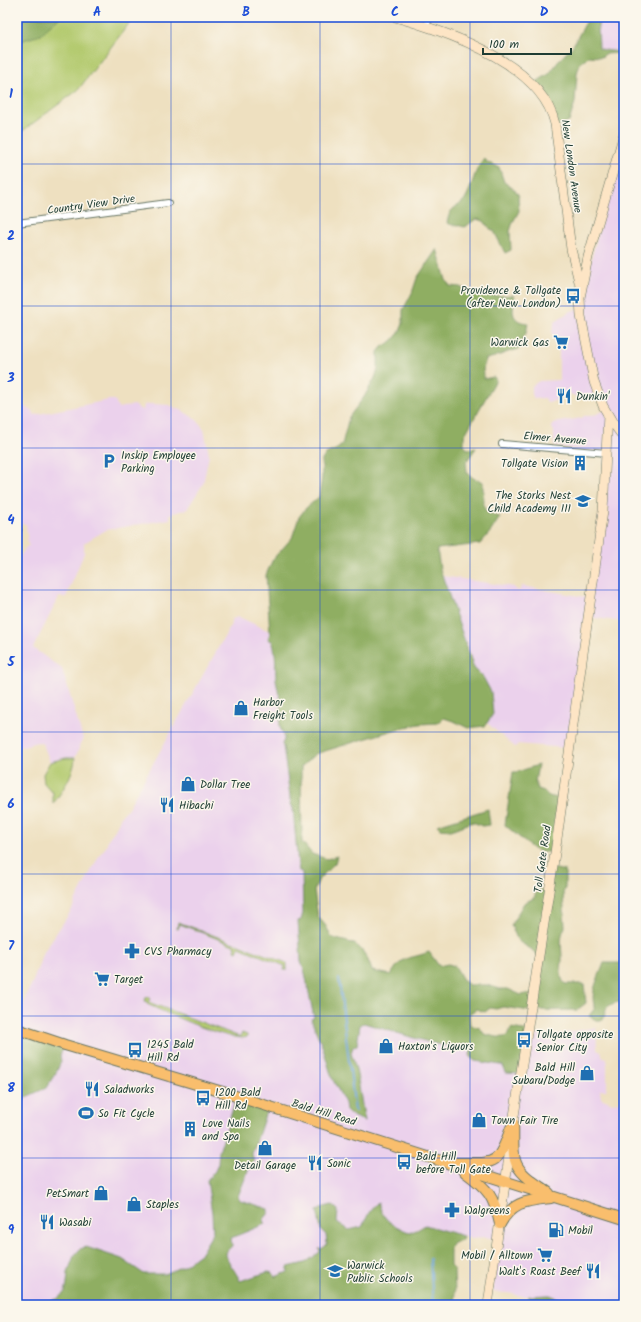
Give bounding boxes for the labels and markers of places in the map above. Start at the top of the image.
place label: Providence & Tollgate (after New London) [461,282,561,313]
bus stop icon: Providence & Tollgate (after New London) [564,287,582,305]
supermarket icon: Warwick Gas [552,333,570,351]
place label: Warwick Gas [491,334,549,352]
restaurant icon: Dunkin' [555,387,573,405]
place label: Dunkin' [576,388,610,406]
place label: Inskip Employee Parking [121,447,196,478]
parking icon: Inskip Employee Parking [100,452,118,470]
building icon: Tollgate Vision [571,454,589,472]
place label: Tollgate Vision [501,455,568,473]
place label: The Storks Nest Child Academy III [488,487,572,518]
school or university icon: The Storks Nest Child Academy III [574,492,592,510]
place label: Harbor Freight Tools [253,694,313,725]
shop icon: Harbor Freight Tools [232,699,250,717]
shop icon: Dollar Tree [179,775,197,793]
place label: Dollar Tree [200,776,250,794]
restaurant icon: Hibachi [158,796,176,814]
place label: Hibachi [179,797,214,815]
pharmacy icon: CVS Pharmacy [123,942,141,960]
place label: CVS Pharmacy [144,943,212,961]
supermarket icon: Target [93,970,111,988]
place label: Target [114,971,144,989]
place label: Tollgate opposite Senior City [536,1026,613,1057]
bus stop icon: Tollgate opposite Senior City [515,1031,533,1049]
place label: 1245 Bald Hill Rd [147,1036,194,1067]
shop icon: Haxton's Liquors [377,1037,395,1055]
place label: Haxton's Liquors [398,1038,474,1056]
bus stop icon: 1245 Bald Hill Rd [126,1041,144,1059]
place label: Bald Hill Subaru/Dodge [512,1059,575,1090]
shop icon: Bald Hill Subaru/Dodge [578,1064,596,1082]
restaurant icon: Saladworks [83,1080,101,1098]
place label: Saladworks [104,1081,155,1099]
place label: 1200 Bald Hill Rd [215,1084,261,1115]
bus stop icon: 1200 Bald Hill Rd [194,1089,212,1107]
sports icon: So Fit Cycle [77,1104,95,1122]
place label: So Fit Cycle [98,1105,155,1123]
shop icon: Town Fair Tire [470,1111,488,1129]
place label: Town Fair Tire [491,1112,558,1130]
place label: Love Nails and Spa [202,1115,250,1146]
building icon: Love Nails and Spa [181,1120,199,1138]
shop icon: Detail Garage [256,1139,274,1157]
place label: Bald Hill before Toll Gate [416,1148,491,1179]
bus stop icon: Bald Hill before Toll Gate [395,1153,413,1171]
restaurant icon: Sonic [306,1154,324,1172]
place label: Sonic [327,1155,351,1173]
place label: Detail Garage [234,1157,296,1175]
shop icon: PetSmart [92,1184,110,1202]
place label: PetSmart [46,1185,90,1203]
shop icon: Staples [125,1195,143,1213]
place label: Staples [146,1196,179,1214]
pharmacy icon: Walgreens [443,1201,461,1219]
place label: Walgreens [464,1202,510,1220]
restaurant icon: Wasabi [38,1213,56,1231]
place label: Wasabi [59,1214,91,1232]
fuel station icon: Mobil [547,1221,565,1239]
place label: Mobil [568,1222,593,1240]
supermarket icon: Mobil / Alltown [536,1246,554,1264]
place label: Mobil / Alltown [461,1247,533,1265]
place label: Warwick Public Schools [347,1257,413,1288]
school or university icon: Warwick Public Schools [326,1262,344,1280]
restaurant icon: Walt's Roast Beef [584,1262,602,1280]
place label: Walt's Roast Beef [499,1263,583,1281]

